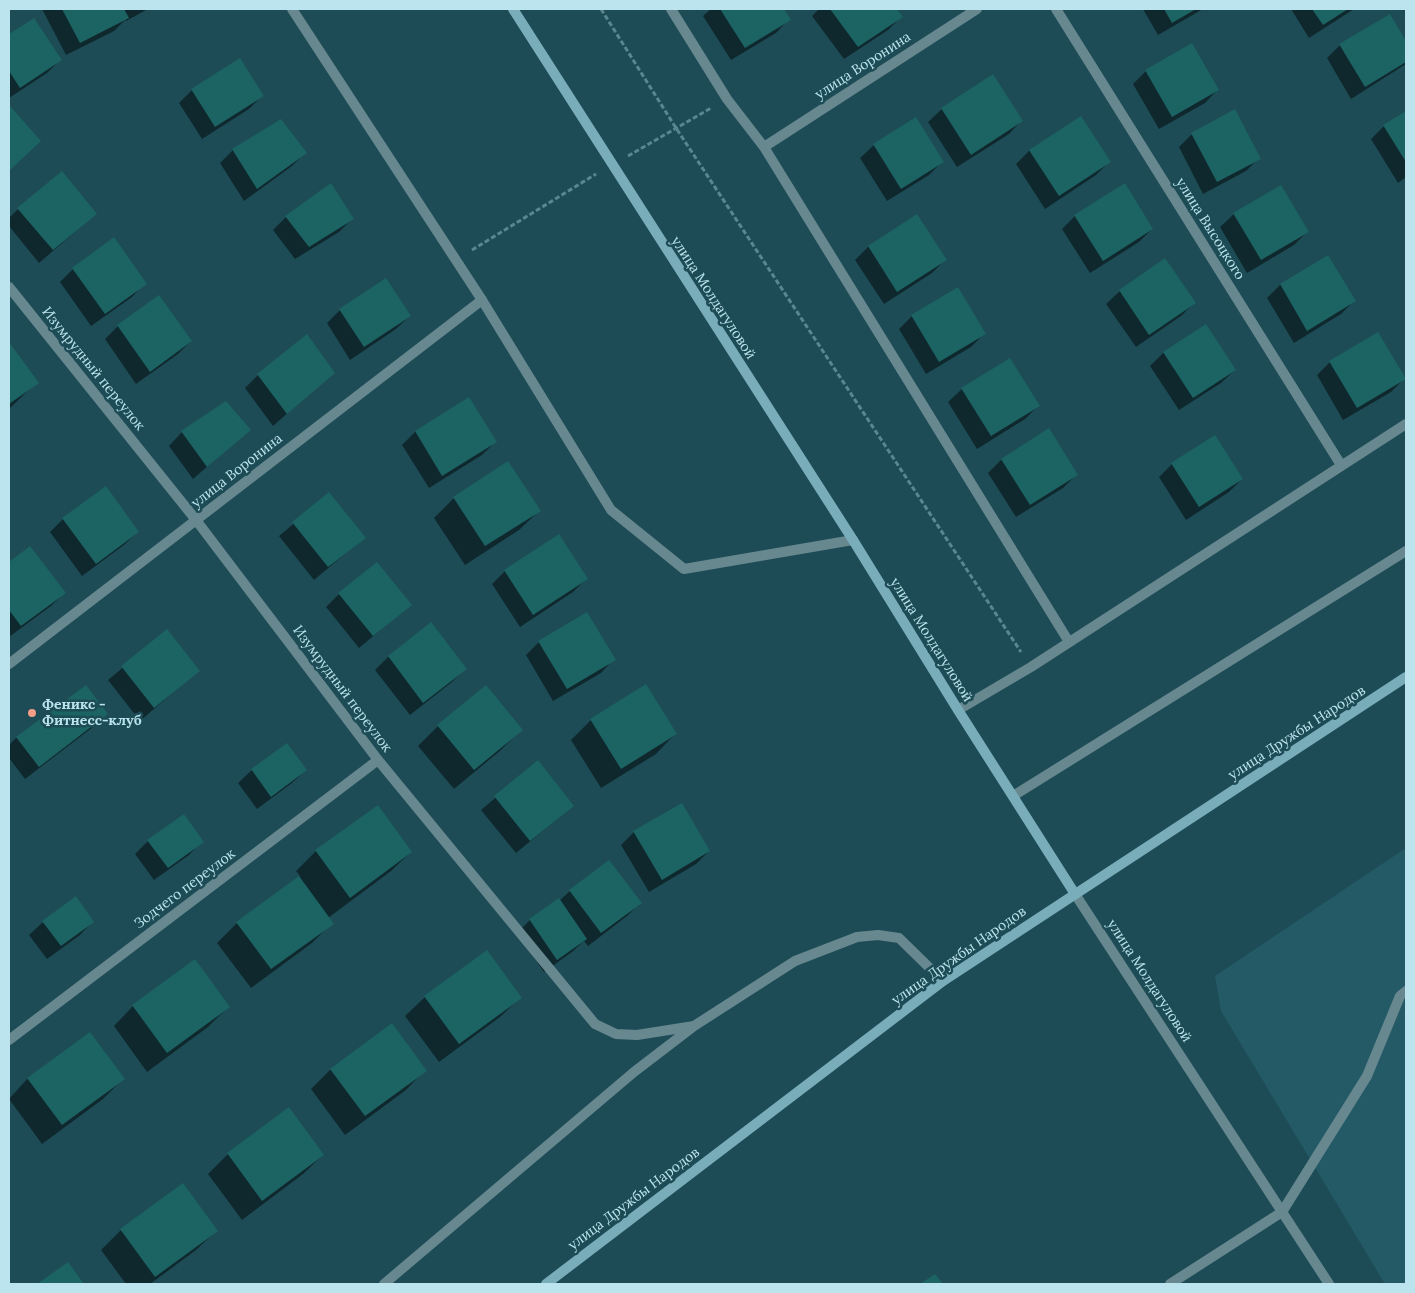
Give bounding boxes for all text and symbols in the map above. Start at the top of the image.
street label: улица Воронина [812,29,914,103]
street label: улица Высоцкого [1172,175,1248,283]
street label: улица Молдагуловой [667,233,759,363]
street label: Изумрудный переулок [38,304,148,434]
street label: улица Воронина [188,430,286,512]
street label: улица Молдагуловой [886,575,976,705]
street label: Изумрудный переулок [289,622,395,756]
street label: улица Дружбы Народов [1225,682,1369,784]
place label: Феникс - Фитнесс-клуб [42,697,142,730]
marker: Феникс - Фитнесс-клуб [26,707,38,719]
street label: Зодчего переулок [131,846,239,932]
street label: улица Дружбы Народов [889,903,1029,1009]
street label: улица Молдагуловой [1103,916,1195,1046]
street label: улица Дружбы Народов [565,1144,703,1254]

